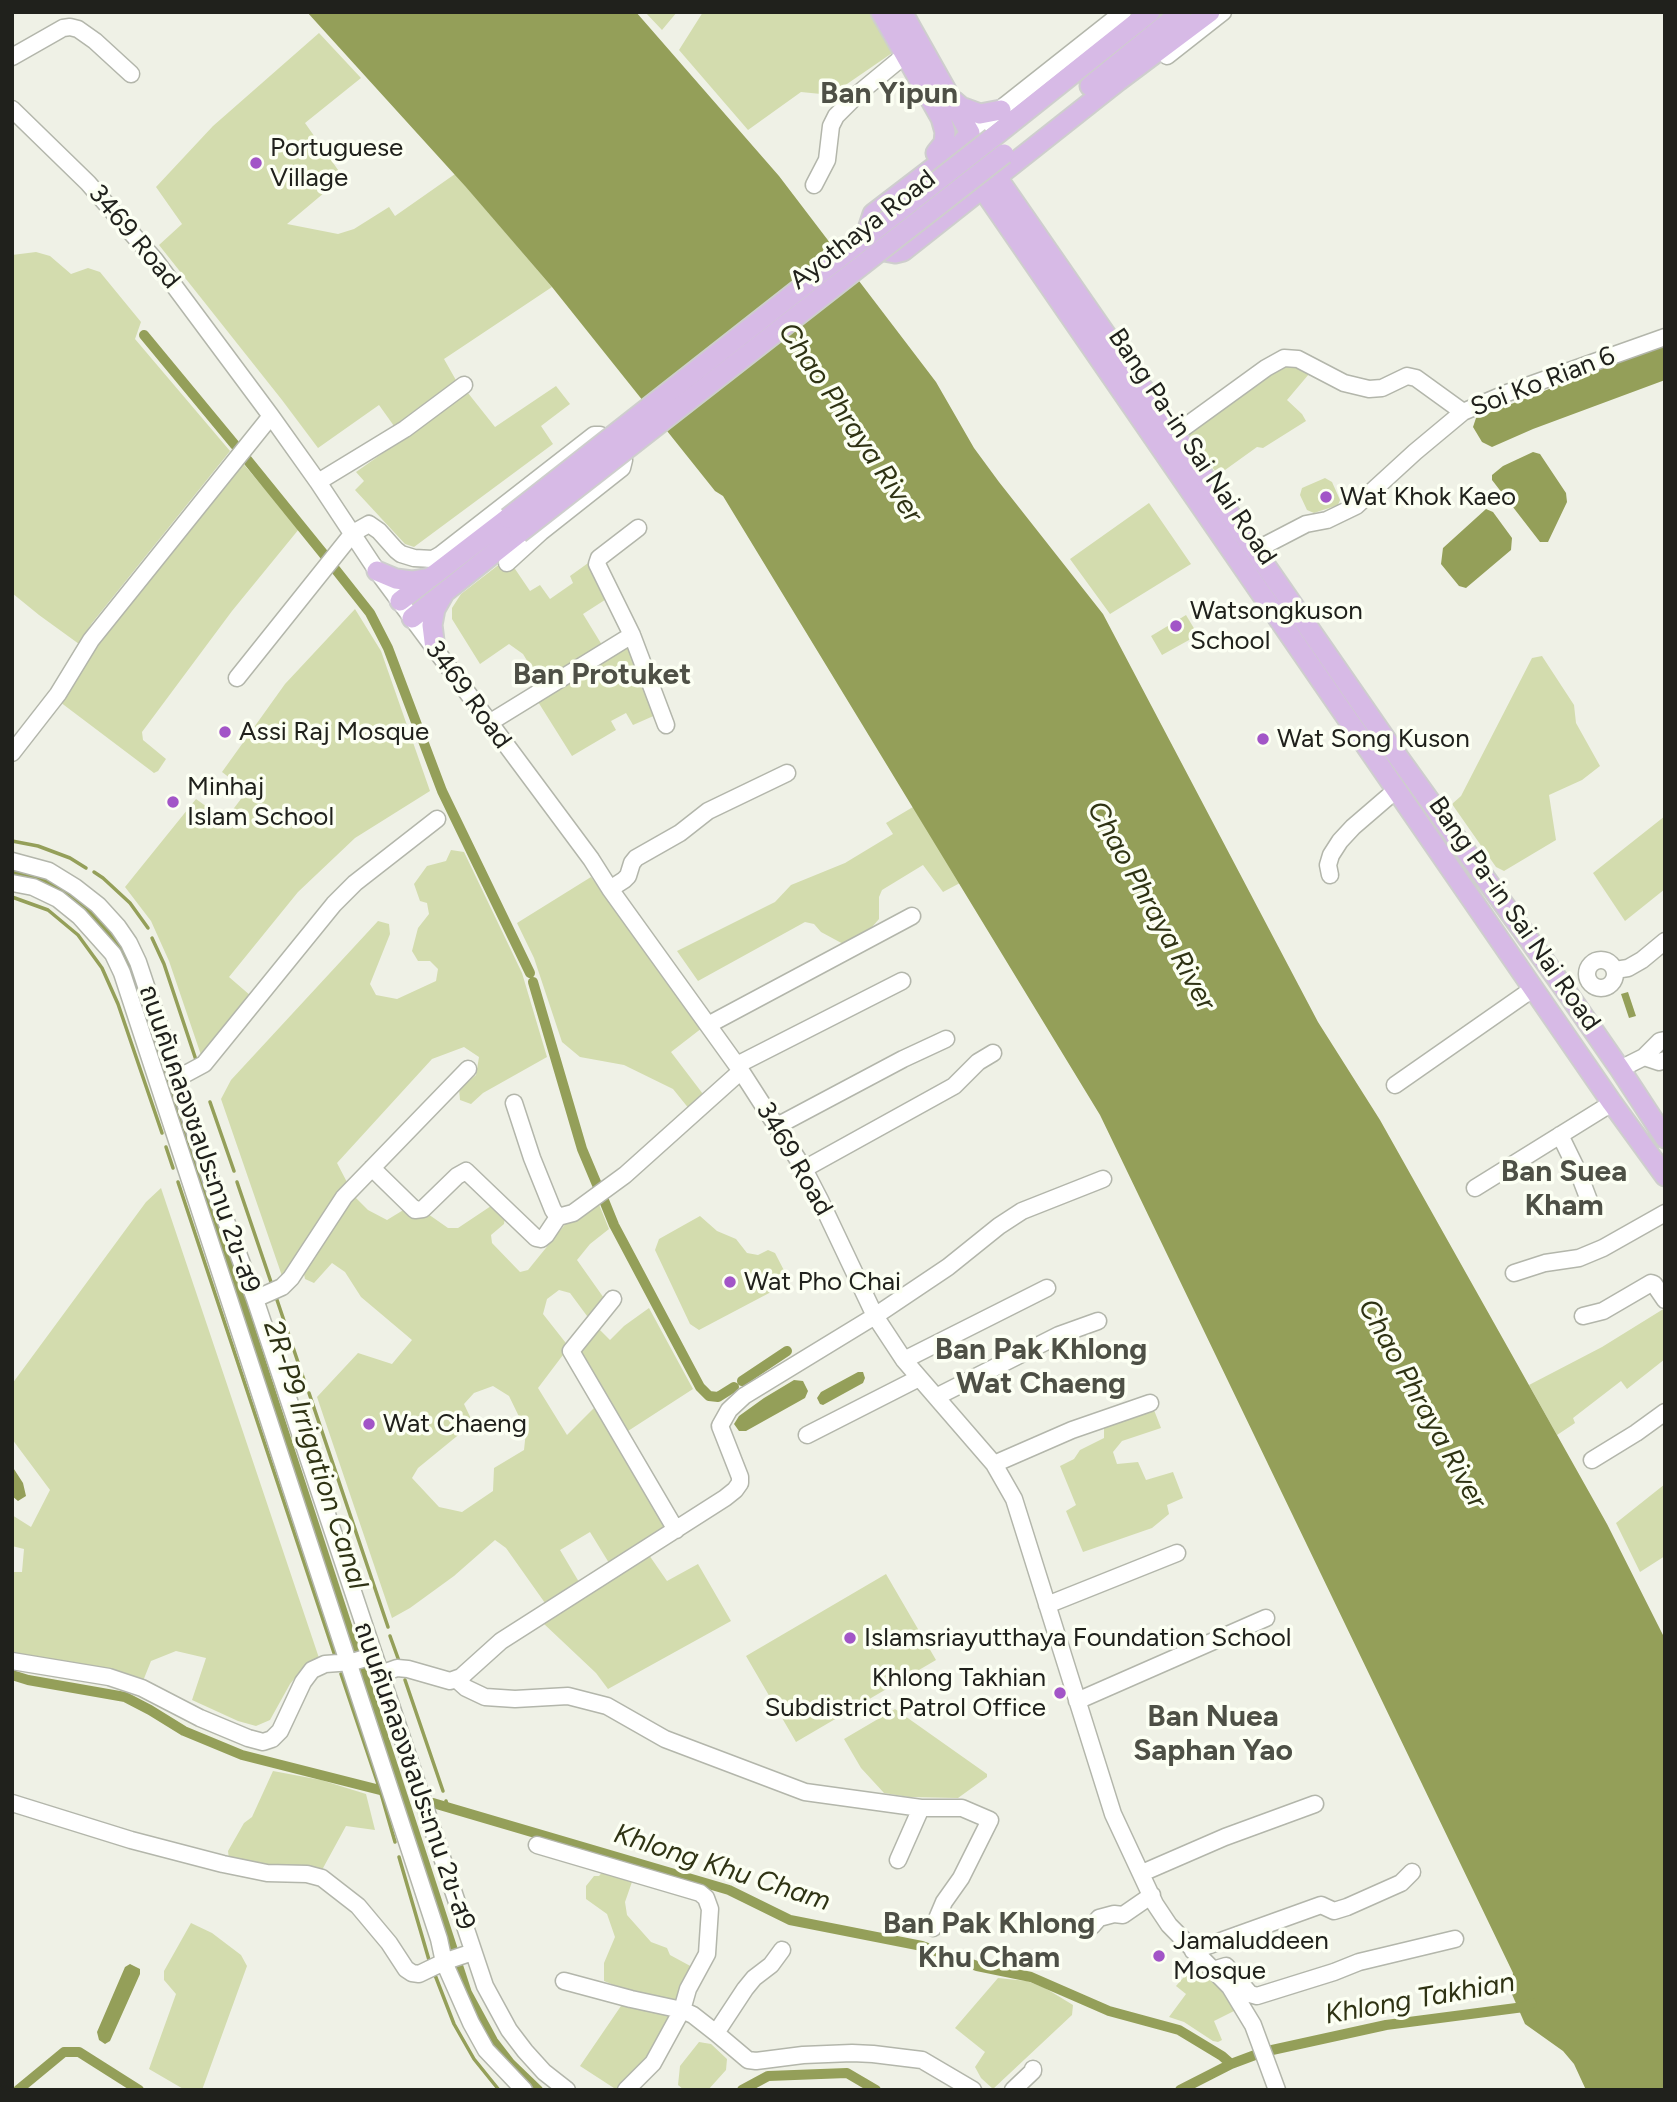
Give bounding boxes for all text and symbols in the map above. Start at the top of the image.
district label: Ban Yipun [820,76,958,112]
place label: Portuguese Village [270,132,403,194]
marker: Portuguese Village [248,155,264,171]
street label: Ayothaya Road [784,164,942,296]
street label: 3469 Road [82,179,186,295]
water label: Chao Phraya River [771,317,929,529]
street label: Bang Pa-in Sai Nai Road [1101,323,1283,571]
street label: Soi Ko Rian 6 [1467,340,1619,424]
place label: Wat Khok Kaeo [1340,481,1516,513]
marker: Wat Khok Kaeo [1318,489,1334,505]
place label: Watsongkuson School [1190,595,1363,656]
marker: Watsongkuson School [1168,618,1184,634]
street label: 3469 Road [418,635,518,755]
district label: Ban Protuket [513,657,691,693]
place label: Assi Raj Mosque [239,716,429,748]
place label: Wat Song Kuson [1277,723,1470,755]
marker: Assi Raj Mosque [217,724,233,740]
marker: Wat Song Kuson [1255,731,1271,747]
place label: Minhaj Islam School [187,771,334,832]
street label: Bang Pa-in Sai Nai Road [1421,791,1607,1037]
marker: Minhaj Islam School [165,794,181,810]
water label: Chao Phraya River [1080,795,1222,1017]
street label: ถนนคันคลองชลประทาน 2ข-ส9 [132,981,266,1297]
street label: 3469 Road [749,1097,839,1221]
district label: Ban Suea Kham [1501,1154,1627,1224]
place label: Wat Pho Chai [744,1266,901,1298]
marker: Wat Pho Chai [722,1274,738,1290]
water label: Chao Phraya River [1351,1293,1493,1515]
water label: 2R-P9 Irrigation Canal [256,1316,374,1594]
district label: Ban Pak Khlong Wat Chaeng [935,1332,1147,1402]
place label: Wat Chaeng [383,1408,527,1440]
marker: Wat Chaeng [361,1416,377,1432]
street label: ถนนคันคลองชลประทาน 2ข-ส9 [347,1618,481,1934]
place label: Islamsriayutthaya Foundation School [864,1622,1292,1654]
marker: Islamsriayutthaya Foundation School [842,1630,858,1646]
place label: Khlong Takhian Subdistrict Patrol Office [764,1662,1046,1724]
marker: Khlong Takhian Subdistrict Patrol Office [1052,1685,1068,1701]
district label: Ban Nuea Saphan Yao [1133,1699,1293,1770]
water label: Khlong Khu Cham [610,1817,834,1919]
district label: Ban Pak Khlong Khu Cham [883,1906,1095,1976]
place label: Jamaluddeen Mosque [1173,1925,1329,1986]
marker: Jamaluddeen Mosque [1151,1948,1167,1964]
water label: Khlong Takhian [1322,1966,1518,2032]

